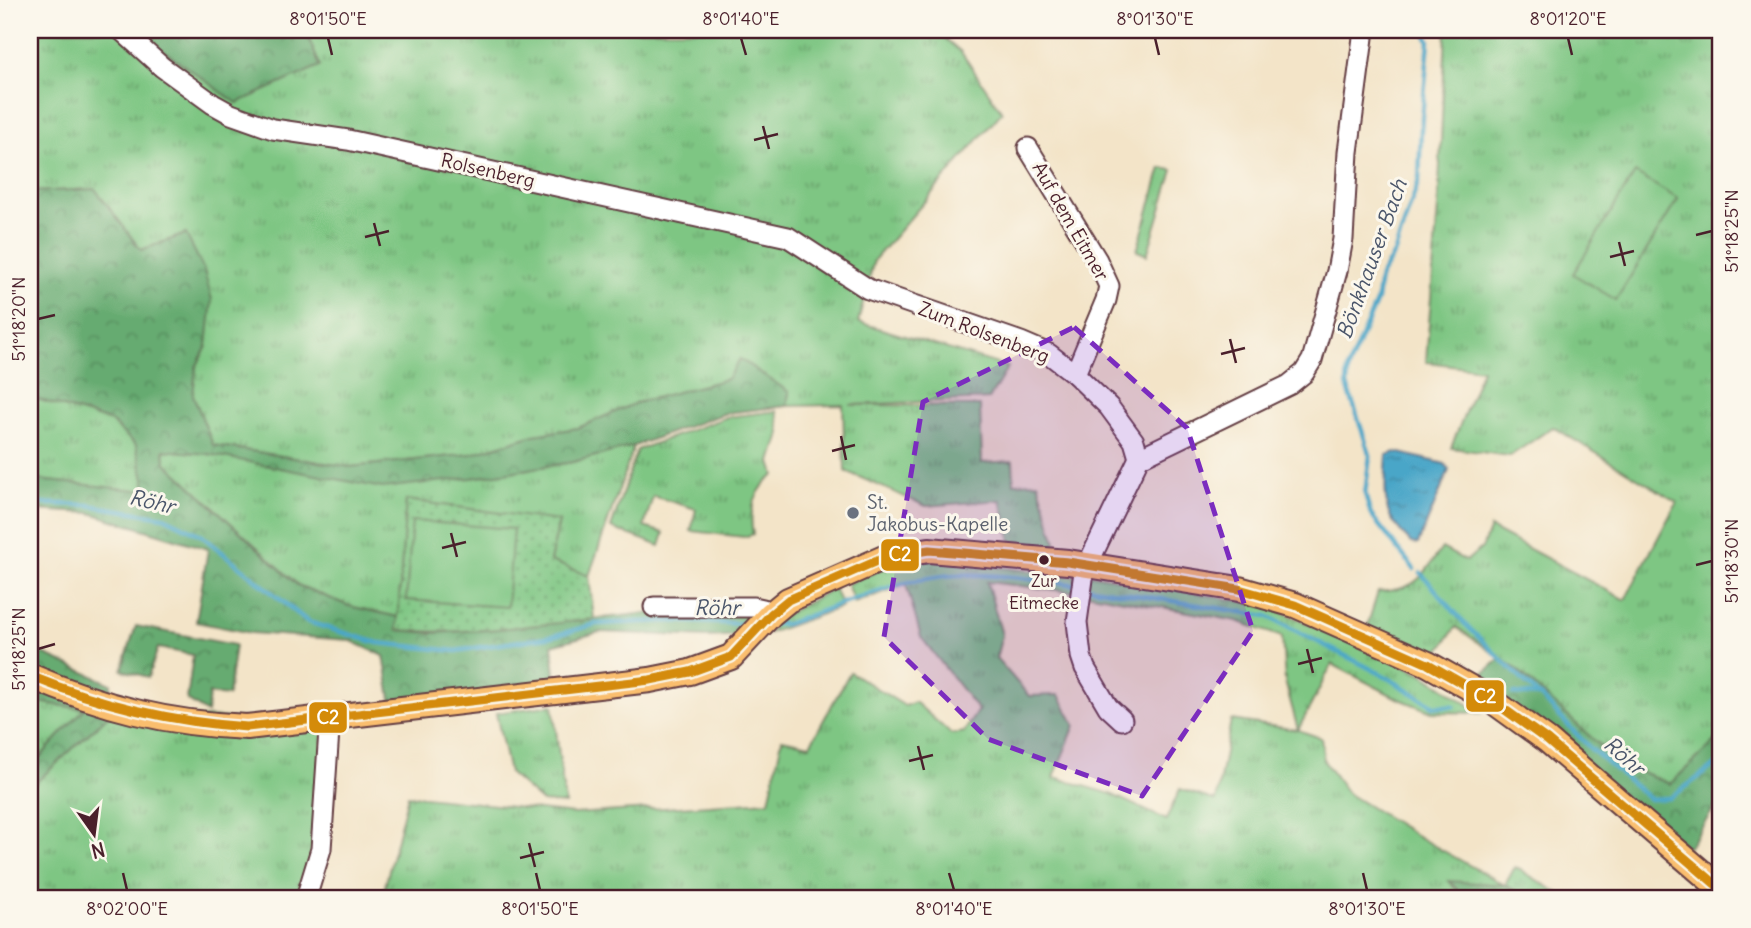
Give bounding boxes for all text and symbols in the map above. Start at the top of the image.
text: 8°01'50"E [289,7,367,30]
text: 8°01'40"E [702,7,780,30]
text: 8°01'30"E [1116,7,1194,30]
text: 8°01'20"E [1529,7,1607,30]
street label: Rolsenberg [439,148,537,192]
street label: Auf dem Eitmer [1027,157,1115,285]
water label: Bönkhauser Bach [1330,175,1413,342]
text: 51°18'25"N [1720,189,1743,273]
text: 51°18'20"N [7,277,30,361]
street label: Zum Rolsenberg [915,296,1053,368]
water label: Röhr [127,483,180,520]
place label: St. Jakobus-Kapelle [867,490,1008,536]
marker: St. Jakobus-Kapelle [845,505,861,521]
text: 51°18'30"N [1720,518,1743,604]
line badge: C2 [880,538,920,572]
text: C2 [889,542,911,566]
marker: Zur Eitmecke [1037,553,1051,567]
place label: Zur Eitmecke [1009,570,1079,614]
water label: Röhr [694,594,742,621]
text: 51°18'25"N [7,607,30,691]
line badge: C2 [1465,679,1505,713]
text: C2 [1474,684,1496,708]
line badge: C2 [308,701,348,734]
text: C2 [317,705,339,729]
water label: Röhr [1598,730,1652,782]
north arrow [60,799,130,869]
text: N [89,837,107,864]
text: 8°02'00"E [86,897,168,920]
text: 8°01'50"E [501,897,579,920]
text: 8°01'40"E [915,897,993,920]
text: 8°01'30"E [1328,897,1406,920]

